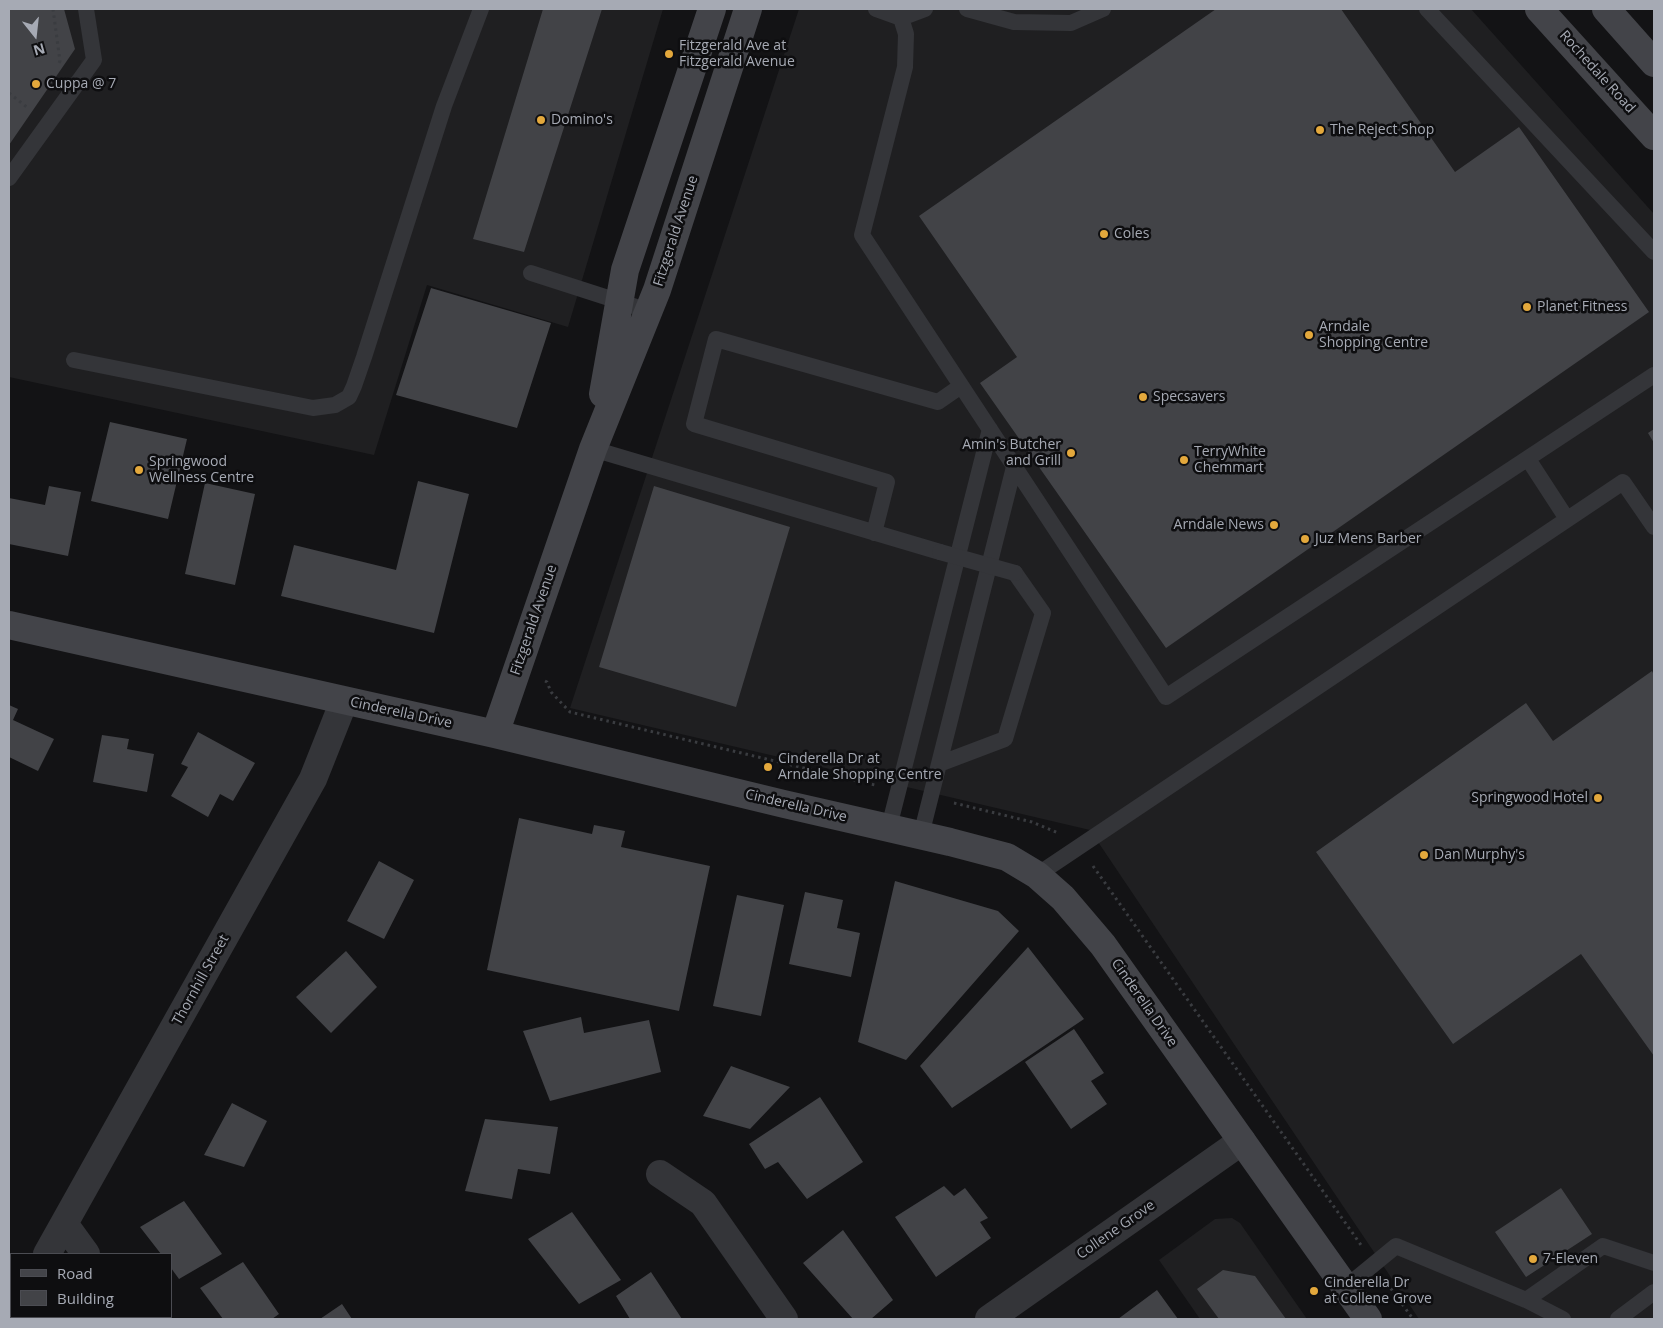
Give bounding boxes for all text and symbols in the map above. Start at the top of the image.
north arrow [10,10,60,60]
street label: Rochedale Road [1556,27,1638,117]
place label: Fitzgerald Ave at Fitzgerald Avenue [679,38,795,70]
text: N [31,39,47,61]
marker: Fitzgerald Ave at Fitzgerald Avenue [663,48,675,60]
place label: Cuppa @ 7 [46,76,116,92]
marker: Cuppa @ 7 [30,78,42,90]
place label: Domino's [551,112,613,128]
marker: Domino's [535,114,547,126]
place label: The Reject Shop [1330,122,1434,138]
marker: The Reject Shop [1314,124,1326,136]
street label: Fitzgerald Avenue [650,173,702,289]
place label: Coles [1114,226,1149,242]
marker: Coles [1098,228,1110,240]
place label: Planet Fitness [1537,299,1627,315]
marker: Planet Fitness [1521,301,1533,313]
place label: Arndale Shopping Centre [1319,319,1428,352]
marker: Arndale Shopping Centre [1303,329,1315,341]
place label: Specsavers [1153,389,1226,405]
marker: Specsavers [1137,391,1149,403]
place label: Amin's Butcher and Grill [962,437,1061,470]
place label: TerryWhite Chemmart [1194,444,1266,477]
marker: Amin's Butcher and Grill [1065,447,1077,459]
place label: Springwood Wellness Centre [149,454,254,487]
marker: TerryWhite Chemmart [1178,454,1190,466]
marker: Springwood Wellness Centre [133,464,145,476]
place label: Arndale News [1174,517,1264,533]
marker: Arndale News [1268,519,1280,531]
place label: Juz Mens Barber [1315,531,1422,547]
marker: Juz Mens Barber [1299,533,1311,545]
street label: Fitzgerald Avenue [507,563,561,677]
street label: Cinderella Drive [349,694,453,732]
place label: Cinderella Dr at Arndale Shopping Centre [778,751,942,784]
marker: Cinderella Dr at Arndale Shopping Centre [762,761,774,773]
street label: Cinderella Drive [744,786,848,826]
place label: Springwood Hotel [1471,790,1588,806]
marker: Springwood Hotel [1592,792,1604,804]
place label: Dan Murphy's [1434,847,1525,863]
marker: Dan Murphy's [1418,849,1430,861]
street label: Thornhill Street [169,932,233,1028]
street label: Cinderella Drive [1107,956,1181,1050]
street label: Collene Grove [1074,1197,1158,1263]
place label: 7-Eleven [1543,1251,1598,1267]
legend [10,1253,172,1318]
marker: 7-Eleven [1527,1253,1539,1265]
text: Road [57,1263,93,1283]
place label: Cinderella Dr at Collene Grove [1324,1275,1432,1308]
marker: Cinderella Dr at Collene Grove [1308,1285,1320,1297]
text: Building [57,1288,114,1308]

